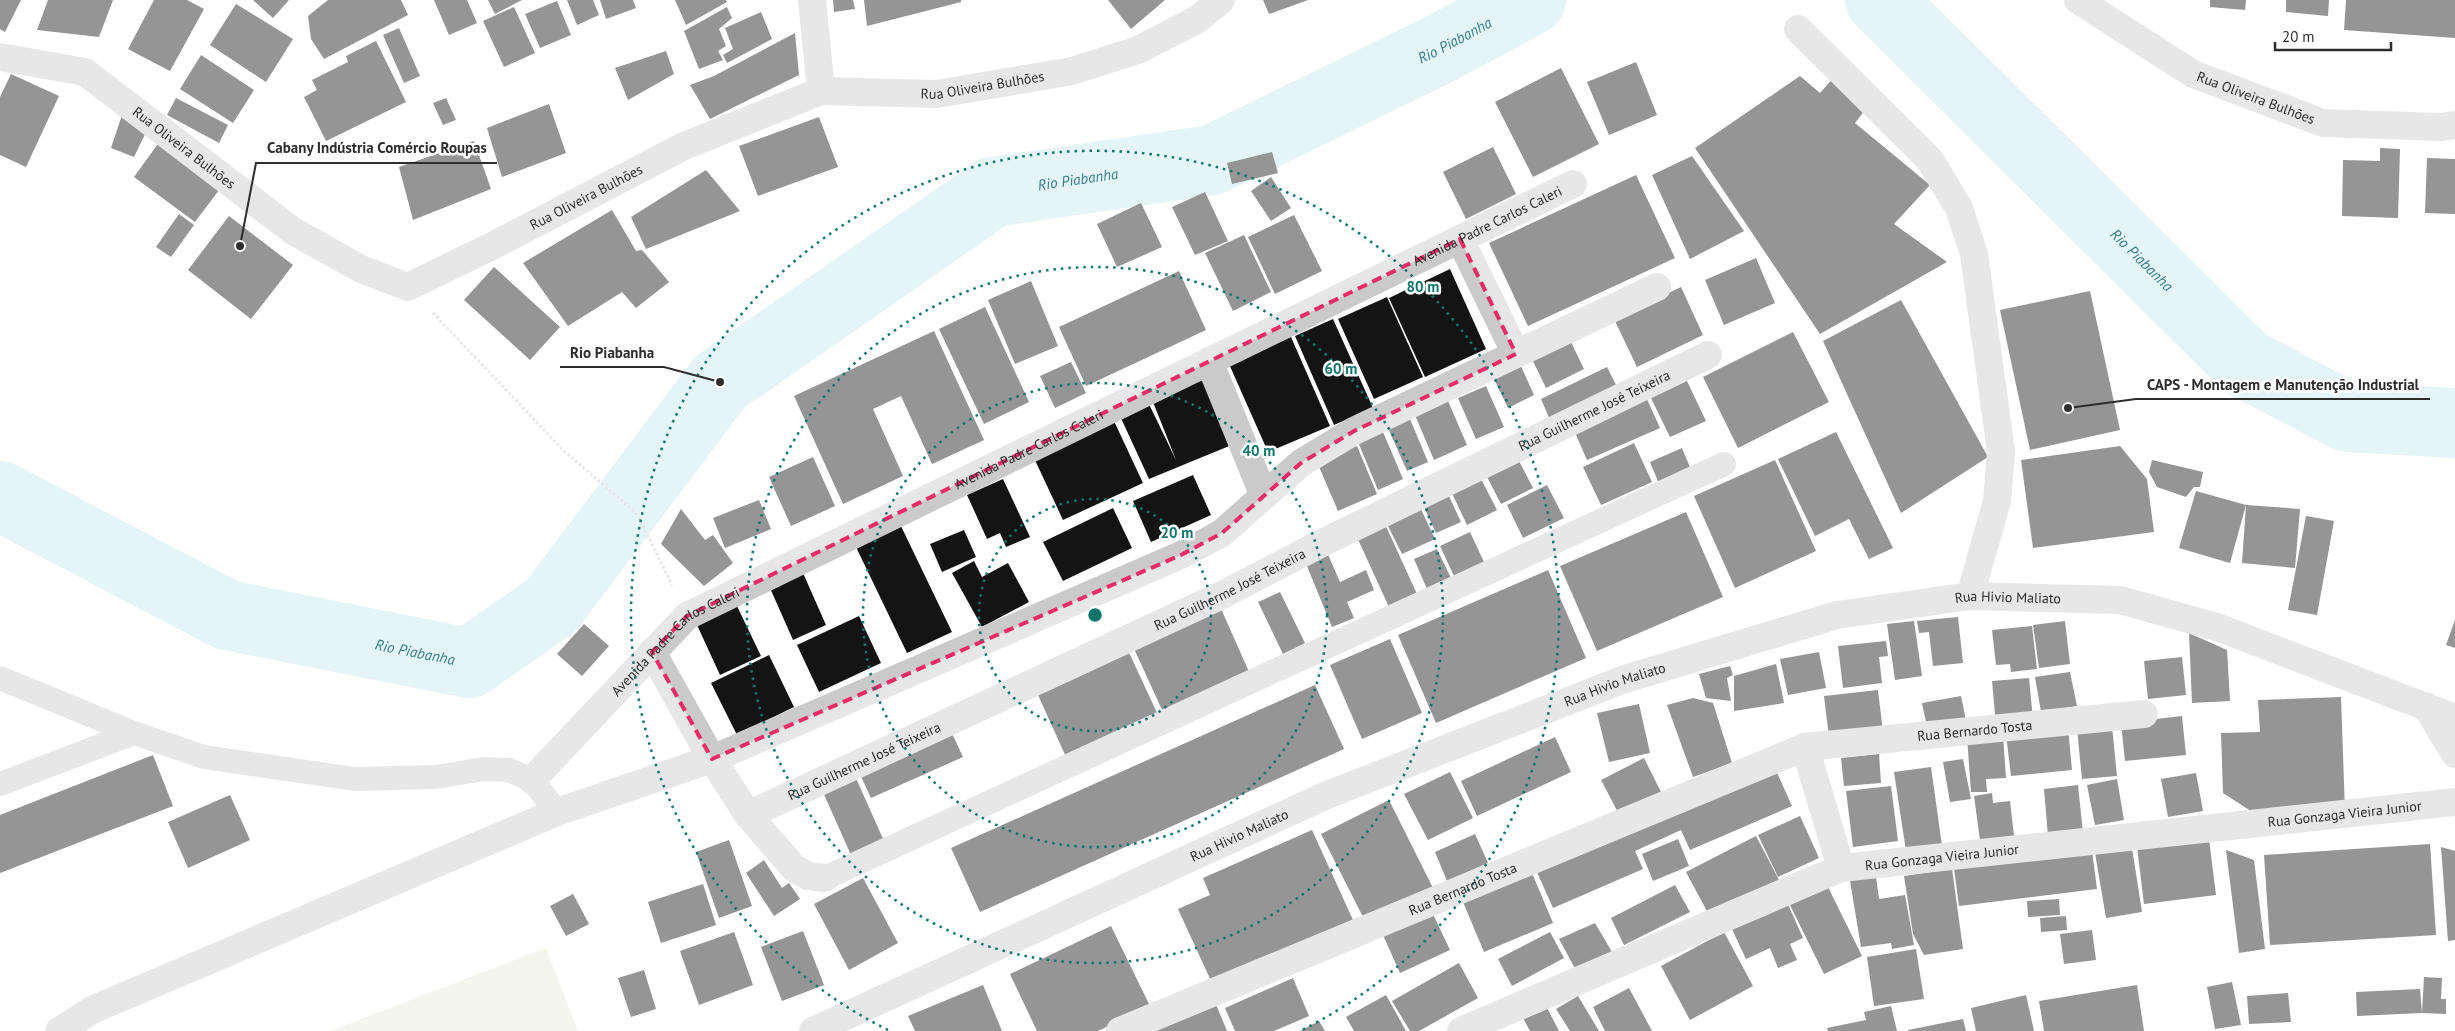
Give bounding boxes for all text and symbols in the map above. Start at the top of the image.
water label: Rio Piabanha [1414,13,1496,67]
scale bar [2275,20,2391,52]
text: 20 m [2282,27,2315,46]
street label: Rua Oliveira Bulhões [920,67,1046,103]
street label: Rua Oliveira Bulhões [2194,67,2318,128]
street label: Rua Oliveira Bulhões [129,103,239,193]
callout: Cabany Indústria Comércio Roupas [256,133,497,163]
text: Cabany Indústria Comércio Roupas [267,138,487,157]
street label: Rua Oliveira Bulhões [527,160,646,234]
water label: Rio Piabanha [1036,164,1120,194]
street label: Avenida Padre Carlos Caleri [1410,182,1565,270]
water label: Rio Piabanha [2107,225,2178,296]
text: 80 m [1407,277,1439,296]
callout: Rio Piabanha [560,337,664,367]
text: Rio Piabanha [570,343,654,362]
text: 60 m [1325,359,1357,378]
street label: Rua Guilherme José Teixeira [1515,366,1673,455]
callout: CAPS - Montagem e Manutenção Industrial [2136,369,2430,399]
text: CAPS - Montagem e Manutenção Industrial [2147,375,2420,394]
street label: Avenida Padre Carlos Caleri [951,405,1106,493]
text: 40 m [1243,441,1275,460]
text: 20 m [1161,523,1193,542]
street label: Rua Guilherme José Teixeira [1151,544,1308,634]
street label: Avenida Padre Carlos Caleri [607,583,742,700]
street label: Rua Hivio Maliato [1954,587,2061,607]
centre of rings [1086,606,1104,624]
water label: Rio Piabanha [374,635,457,669]
street label: Rua Hivio Maliato [1562,658,1668,711]
street label: Rua Bernardo Tosta [1916,716,2033,745]
street label: Rua Guilherme José Teixeira [785,718,943,804]
street label: Rua Gonzaga Vieira Junior [2267,797,2423,831]
street label: Rua Hivio Maliato [1187,805,1291,866]
street label: Rua Gonzaga Vieira Junior [1864,840,2020,874]
street label: Rua Bernardo Tosta [1406,858,1520,919]

